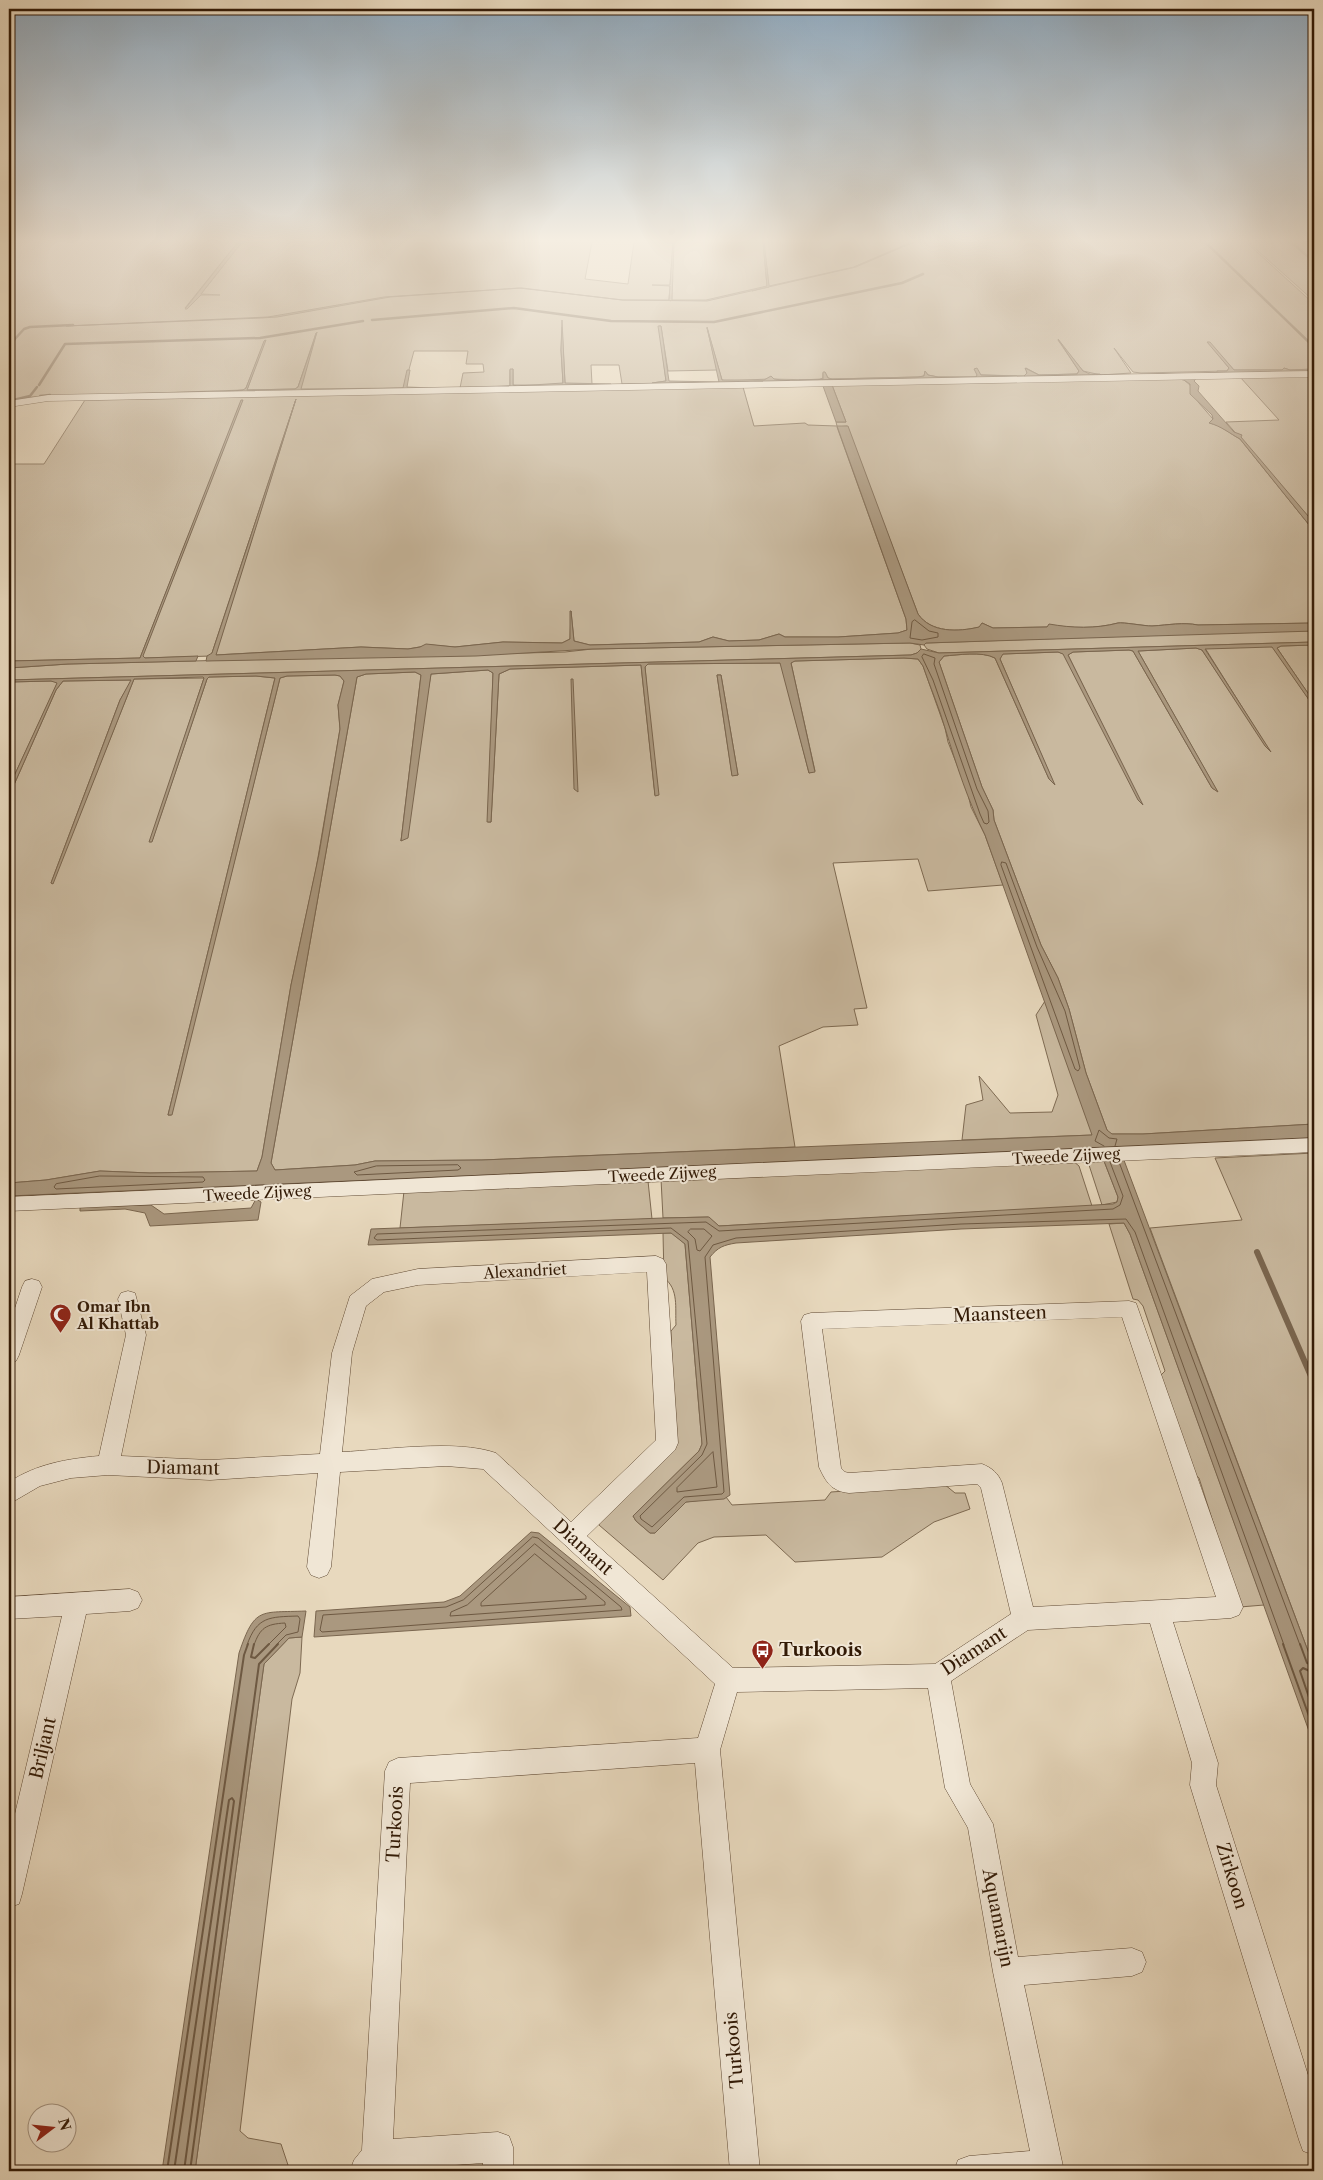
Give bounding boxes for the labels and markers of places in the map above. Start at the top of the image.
place label: Omar Ibn Al Khattab [76,1297,159,1333]
mosque icon: Omar Ibn Al Khattab [49,1303,73,1334]
bus stop icon: Turkoois [751,1638,775,1669]
place label: Turkoois [779,1639,862,1661]

